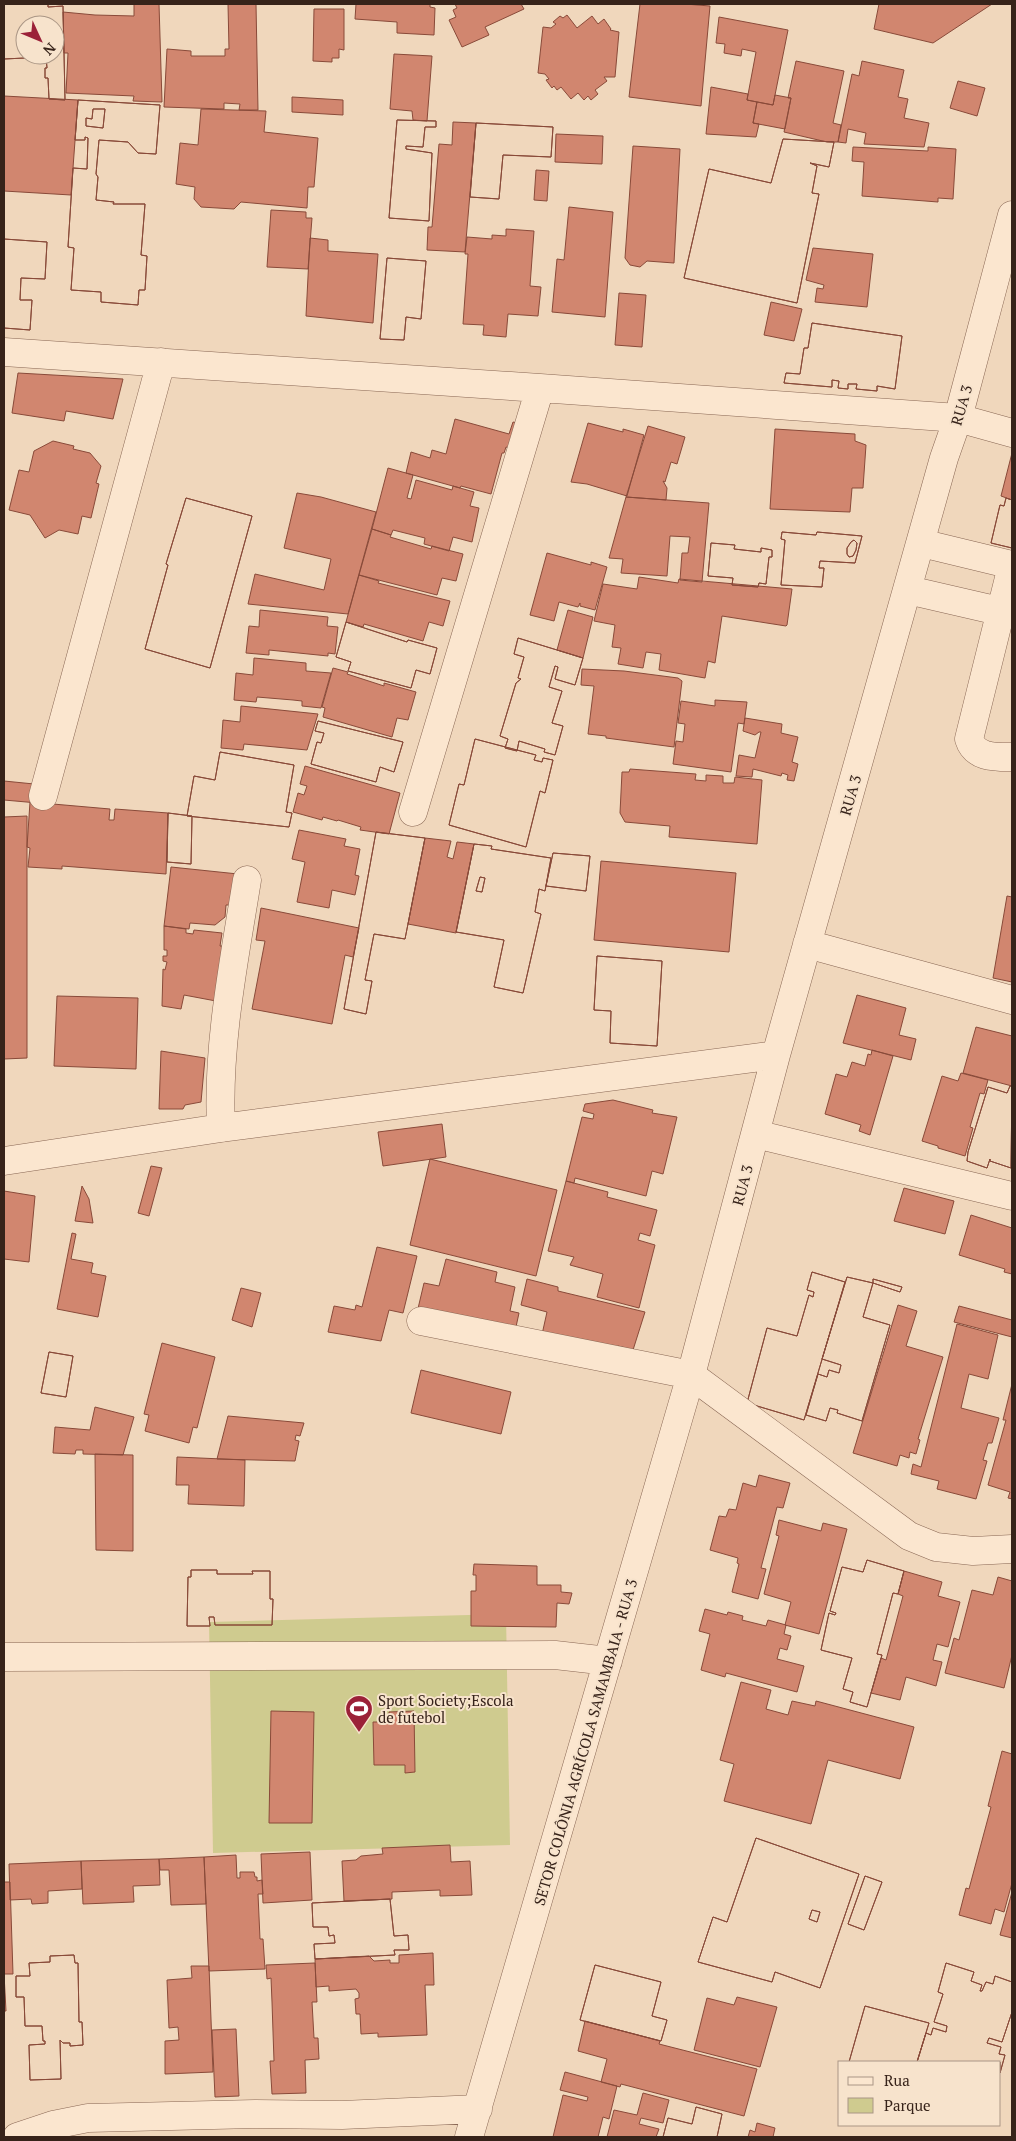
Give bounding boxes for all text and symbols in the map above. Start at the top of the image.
north arrow [15,15,65,65]
text: N [39,39,60,60]
street label: RUA 3 [946,382,976,428]
street label: RUA 3 [835,772,865,818]
street label: RUA 3 [727,1162,757,1208]
street label: SETOR COLÔNIA AGRÍCOLA SAMAMBAIA - RUA 3 [529,1576,641,1908]
place label: Sport Society;Escola de futebol [378,1690,514,1727]
sports icon: Sport Society;Escola de futebol [344,1694,374,1733]
legend [838,2061,1001,2126]
text: Rua [884,2070,910,2090]
text: Parque [884,2095,931,2115]

